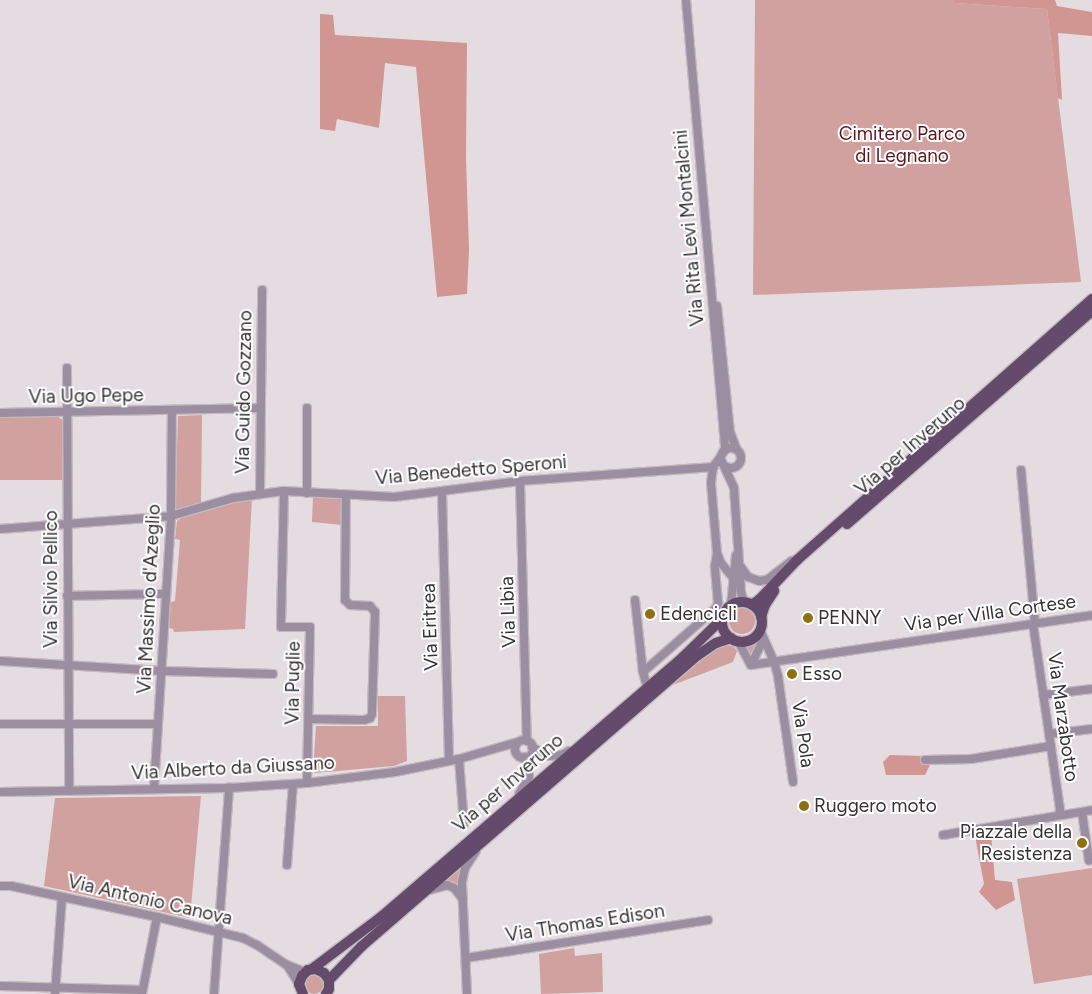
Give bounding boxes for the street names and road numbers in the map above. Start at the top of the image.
street label: Via Rita Levi Montalcini [669,129,709,327]
street label: Via Guido Gozzano [231,310,257,474]
street label: Via Ugo Pepe [28,384,144,408]
street label: Via per Inveruno [850,392,970,500]
street label: Via Benedetto Speroni [374,450,568,490]
street label: Via Massimo d'Azeglio [133,504,165,694]
street label: Via Silvio Pellico [40,510,62,648]
street label: Via Libia [495,576,521,648]
street label: Via Eritrea [417,583,443,671]
street label: Via per Villa Cortese [903,590,1077,636]
street label: Via Puglie [281,641,305,725]
street label: Via Marzabotto [1043,651,1083,783]
street label: Via Pola [787,699,819,769]
street label: Via per Inveruno [448,729,568,837]
street label: Via Alberto da Giussano [131,751,335,785]
street label: Via Antonio Canova [65,870,235,930]
street label: Via Thomas Edison [504,899,666,947]

